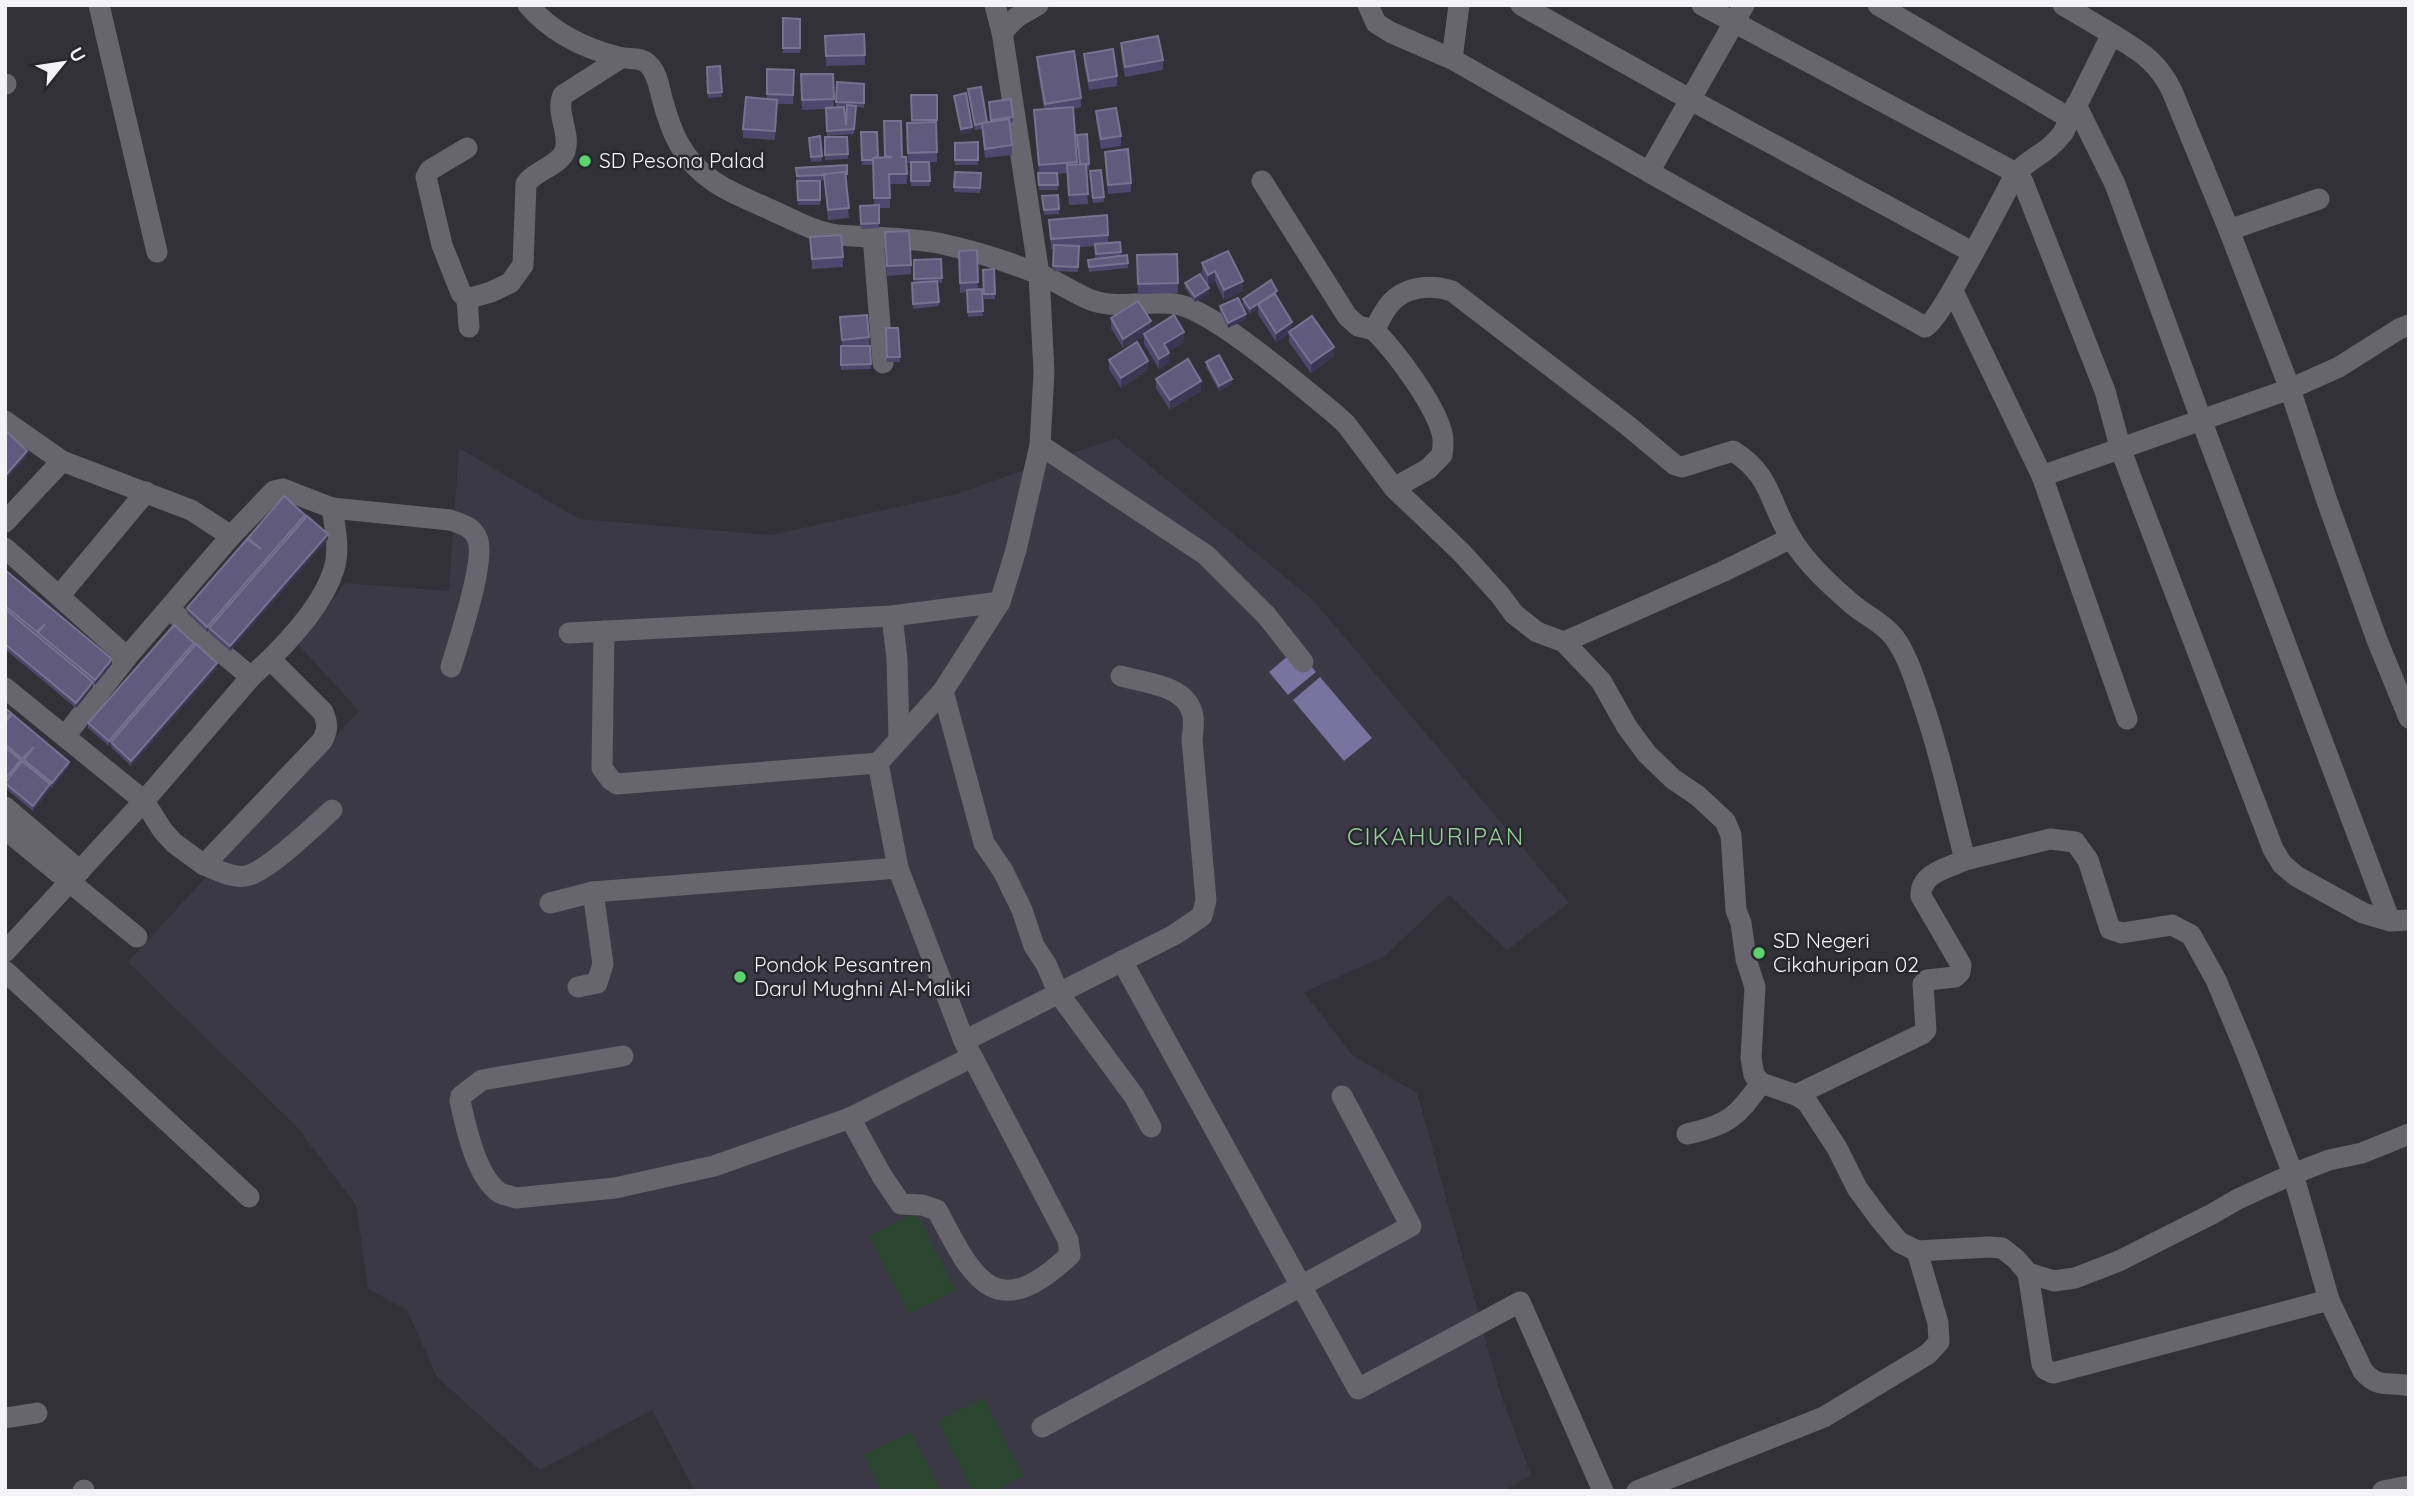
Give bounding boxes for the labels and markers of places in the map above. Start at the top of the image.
place label: SD Pesona Palad [599,147,764,173]
marker: SD Pesona Palad [577,153,593,169]
place label: SD Negeri Cikahuripan 02 [1773,927,1919,977]
marker: SD Negeri Cikahuripan 02 [1751,945,1767,961]
place label: Pondok Pesantren Darul Mughni Al-Maliki [754,951,971,1001]
marker: Pondok Pesantren Darul Mughni Al-Maliki [732,969,748,985]

